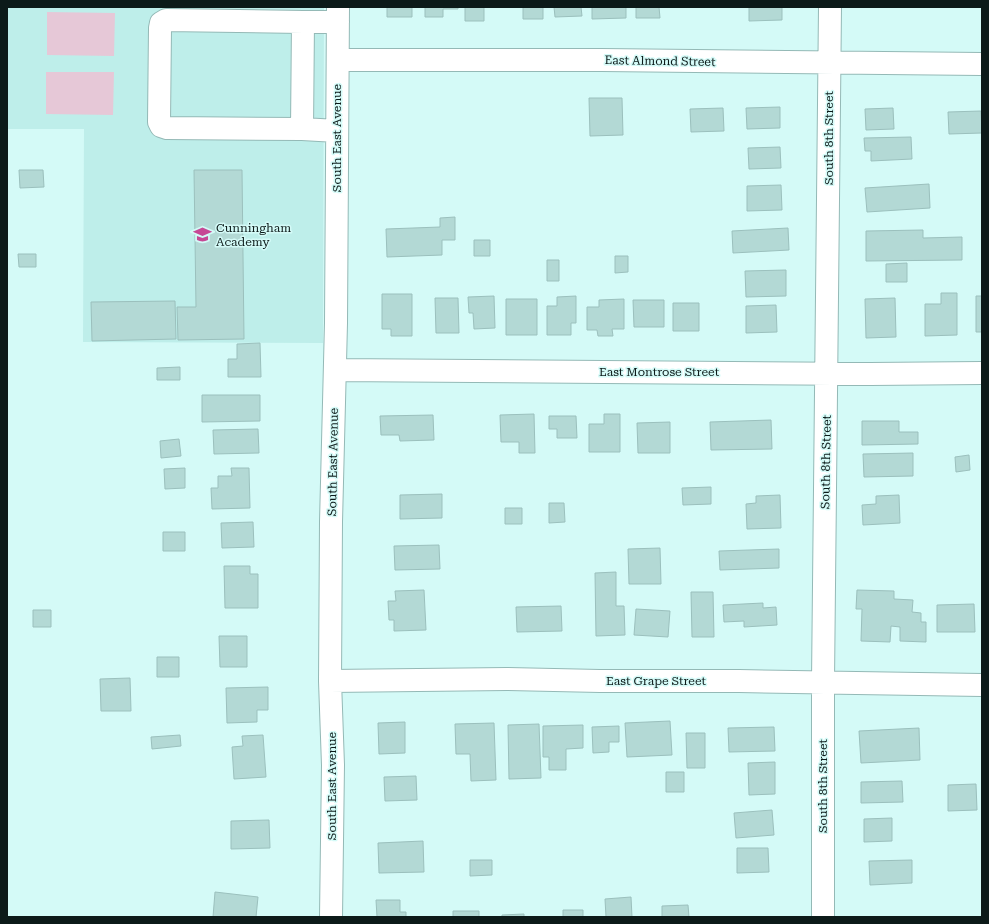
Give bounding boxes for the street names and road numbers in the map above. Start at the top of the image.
street label: East Almond Street [604,53,716,69]
street label: South East Avenue [330,83,344,192]
street label: South 8th Street [822,90,836,185]
street label: East Montrose Street [599,365,720,379]
street label: South East Avenue [325,407,341,516]
street label: South 8th Street [818,414,834,509]
street label: East Grape Street [606,674,707,688]
street label: South East Avenue [325,731,339,840]
street label: South 8th Street [816,738,830,833]

